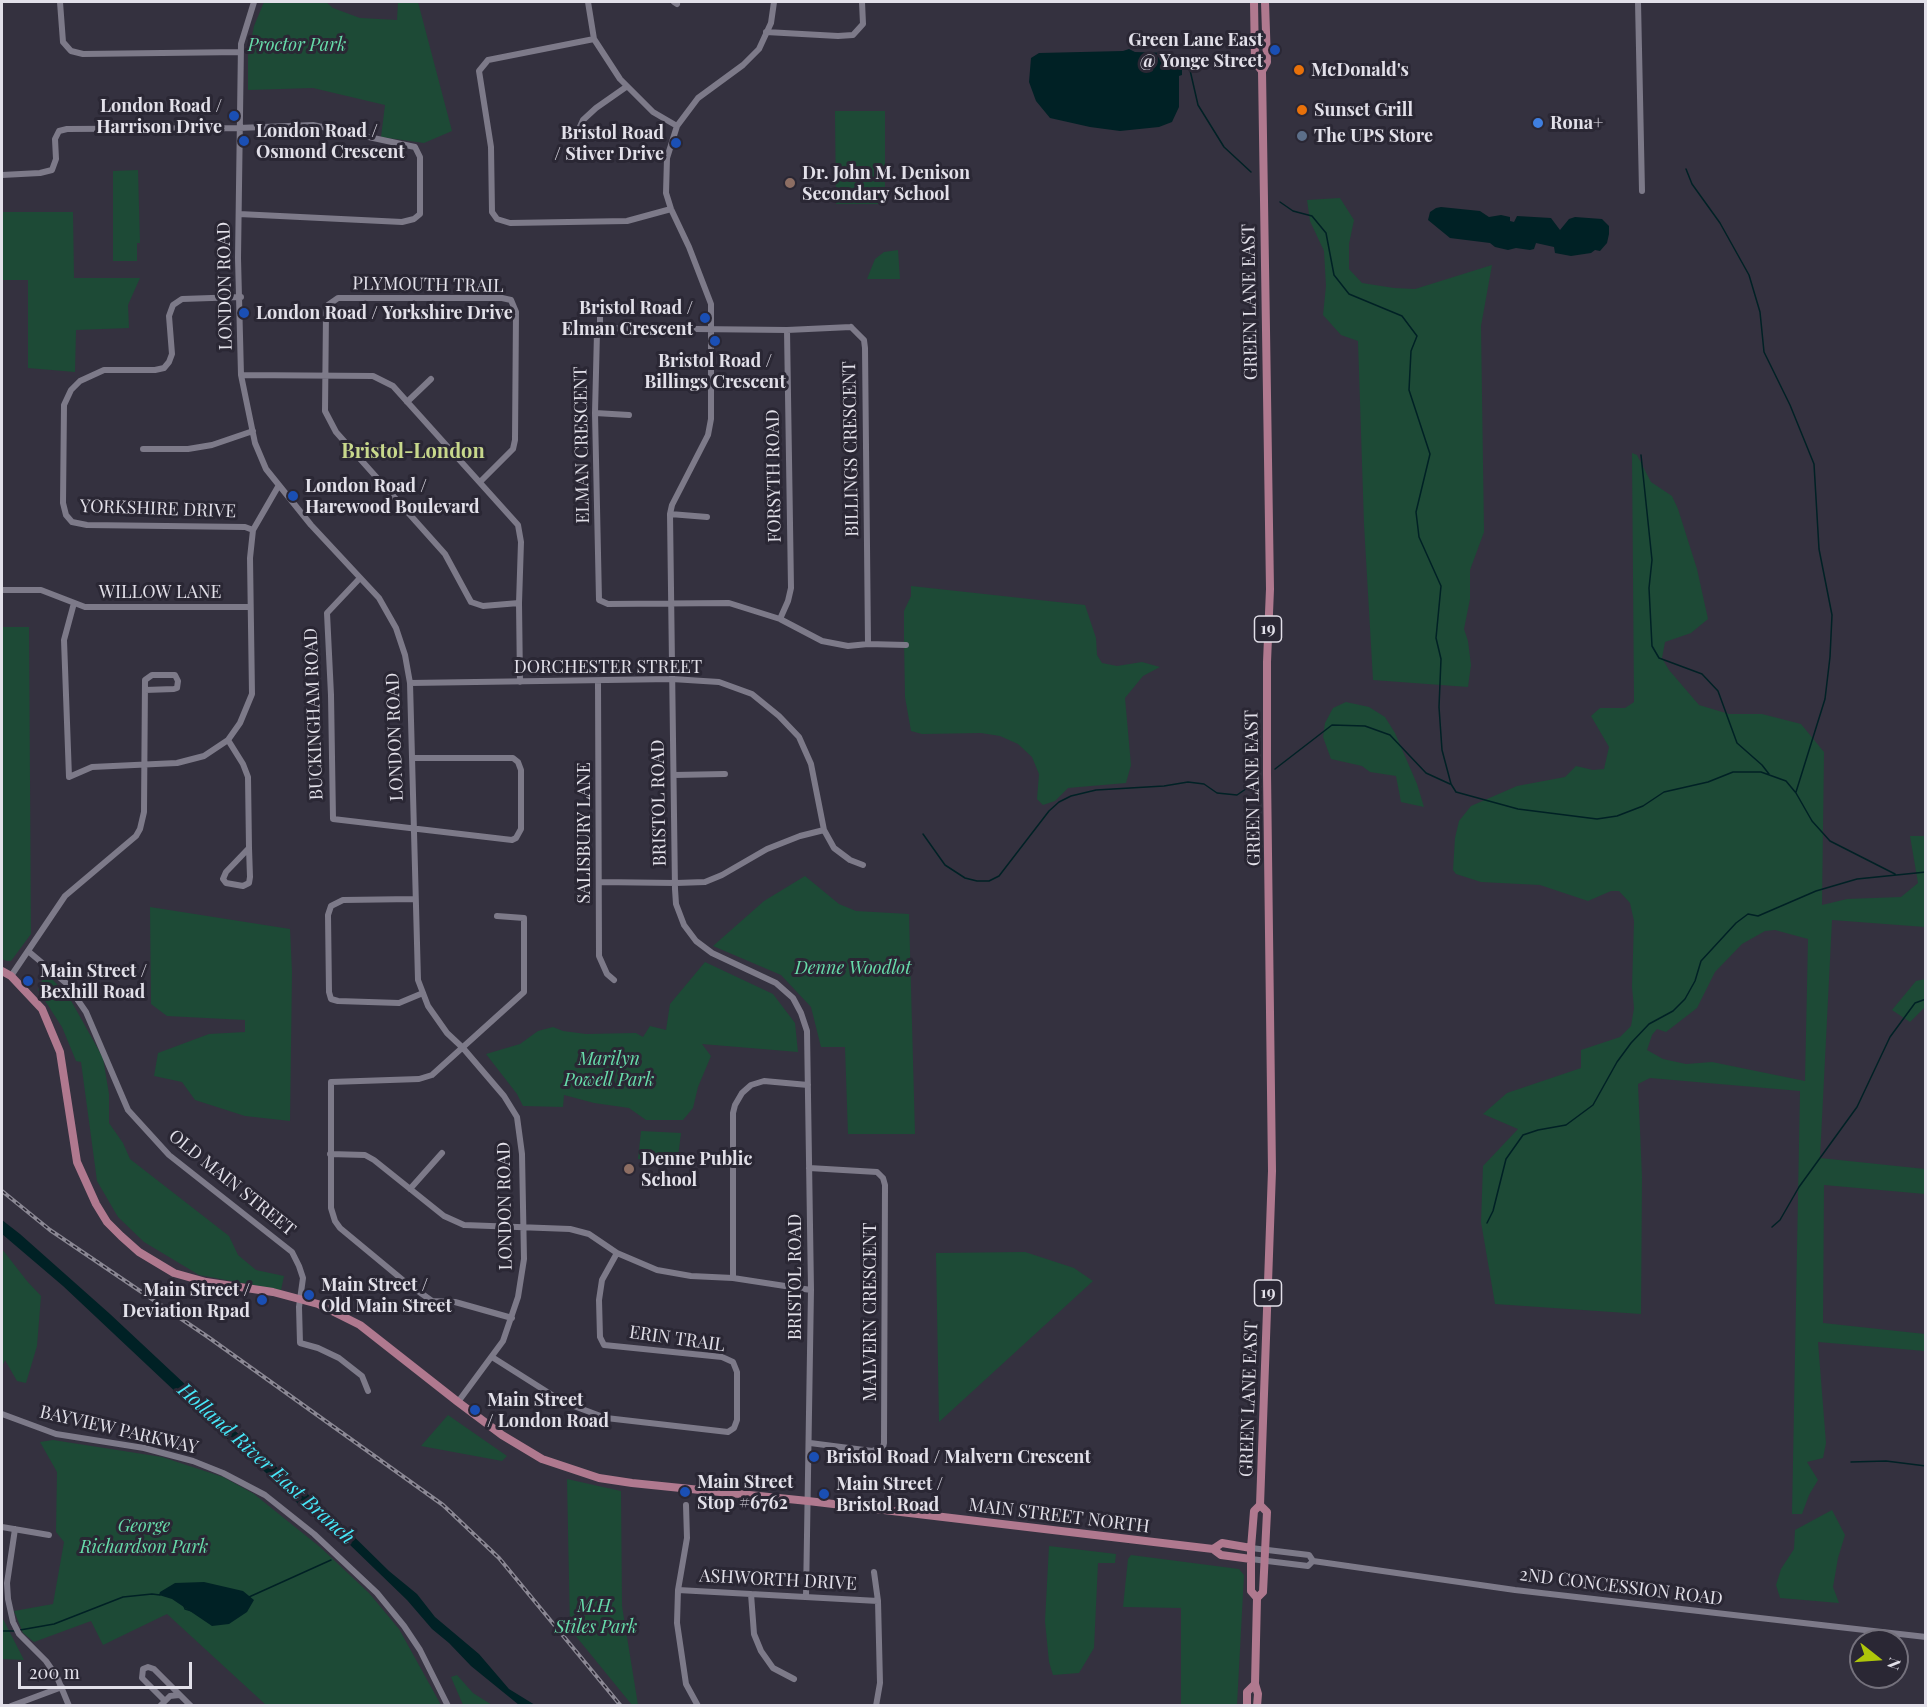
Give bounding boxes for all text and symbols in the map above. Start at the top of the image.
place label: Green Lane East @ Yonge Street [1128,29,1263,72]
park label: Proctor Park [248,34,346,56]
marker: Green Lane East @ Yonge Street [1268,43,1282,57]
place label: McDonald's [1311,59,1409,81]
marker: McDonald's [1292,63,1306,77]
place label: London Road / Harrison Drive [96,95,222,138]
place label: Sunset Grill [1314,99,1413,121]
marker: Sunset Grill [1295,103,1309,117]
marker: London Road / Harrison Drive [227,109,241,123]
place label: Rona+ [1550,112,1603,134]
marker: Rona+ [1531,116,1545,130]
place label: London Road / Osmond Crescent [256,120,405,162]
place label: Bristol Road / Stiver Drive [554,122,664,164]
place label: The UPS Store [1314,125,1433,147]
marker: The UPS Store [1295,129,1309,143]
marker: London Road / Osmond Crescent [237,134,251,148]
marker: Bristol Road / Stiver Drive [669,136,683,150]
place label: Dr. John M. Denison Secondary School [802,162,970,204]
marker: Dr. John M. Denison Secondary School [783,176,797,190]
street label: LONDON ROAD [213,222,237,350]
street label: GREEN LANE EAST [1238,224,1262,380]
street label: PLYMOUTH TRAIL [352,273,504,297]
place label: Bristol Road / Elman Crescent [562,297,693,340]
place label: London Road / Yorkshire Drive [256,302,513,324]
marker: London Road / Yorkshire Drive [237,306,251,320]
marker: Bristol Road / Elman Crescent [698,311,712,325]
marker: Bristol Road / Billings Crescent [708,334,722,348]
place label: Bristol Road / Billings Crescent [644,350,786,392]
street label: BILLINGS CRESCENT [839,361,863,537]
street label: ELMAN CRESCENT [570,366,594,524]
street label: FORSYTH ROAD [762,409,786,543]
district label: Bristol-London [341,440,485,464]
place label: London Road / Harewood Boulevard [305,475,480,518]
marker: London Road / Harewood Boulevard [286,489,300,503]
street label: YORKSHIRE DRIVE [79,495,237,523]
street label: WILLOW LANE [99,581,221,603]
road number: 19 [1254,616,1282,642]
street label: BUCKINGHAM ROAD [300,628,328,800]
street label: DORCHESTER STREET [514,656,702,678]
street label: LONDON ROAD [382,672,408,802]
street label: GREEN LANE EAST [1241,710,1265,866]
street label: BRISTOL ROAD [647,739,671,867]
street label: SALISBURY LANE [573,762,595,904]
park label: Denne Woodlot [795,957,911,979]
place label: Main Street / Bexhill Road [40,960,147,1002]
marker: Main Street / Bexhill Road [21,974,35,988]
park label: Marilyn Powell Park [564,1048,654,1090]
street label: OLD MAIN STREET [164,1125,300,1241]
street label: LONDON ROAD [493,1142,517,1270]
place label: Denne Public School [641,1148,752,1190]
marker: Denne Public School [622,1162,636,1176]
street label: BRISTOL ROAD [784,1214,806,1340]
street label: MALVERN CRESCENT [859,1223,881,1401]
place label: Main Street / Old Main Street [321,1274,452,1316]
place label: Main Street / Deviation Rpad [122,1279,250,1322]
road number: 19 [1254,1280,1282,1306]
marker: Main Street / Old Main Street [302,1288,316,1302]
marker: Main Street / Deviation Rpad [255,1293,269,1307]
street label: GREEN LANE EAST [1235,1320,1263,1478]
street label: ERIN TRAIL [628,1322,726,1356]
water label: Holland River East Branch [173,1378,359,1550]
place label: Main Street / London Road [487,1389,609,1432]
street label: BAYVIEW PARKWAY [38,1401,200,1459]
marker: Main Street / London Road [468,1403,482,1417]
place label: Bristol Road / Malvern Crescent [826,1446,1091,1468]
marker: Bristol Road / Malvern Crescent [807,1450,821,1464]
place label: Main Street Stop #6762 [697,1471,793,1514]
place label: Main Street / Bristol Road [836,1473,943,1516]
marker: Main Street Stop #6762 [678,1485,692,1499]
marker: Main Street / Bristol Road [817,1487,831,1501]
street label: MAIN STREET NORTH [967,1494,1151,1538]
park label: George Richardson Park [80,1515,208,1558]
street label: 2ND CONCESSION ROAD [1518,1564,1724,1610]
street label: ASHWORTH DRIVE [699,1565,857,1595]
park label: M.H. Stiles Park [555,1595,637,1638]
north arrow [1849,1629,1909,1689]
scale bar [21,1650,195,1688]
text: N [1883,1655,1907,1672]
text: 200 m [29,1660,80,1684]

